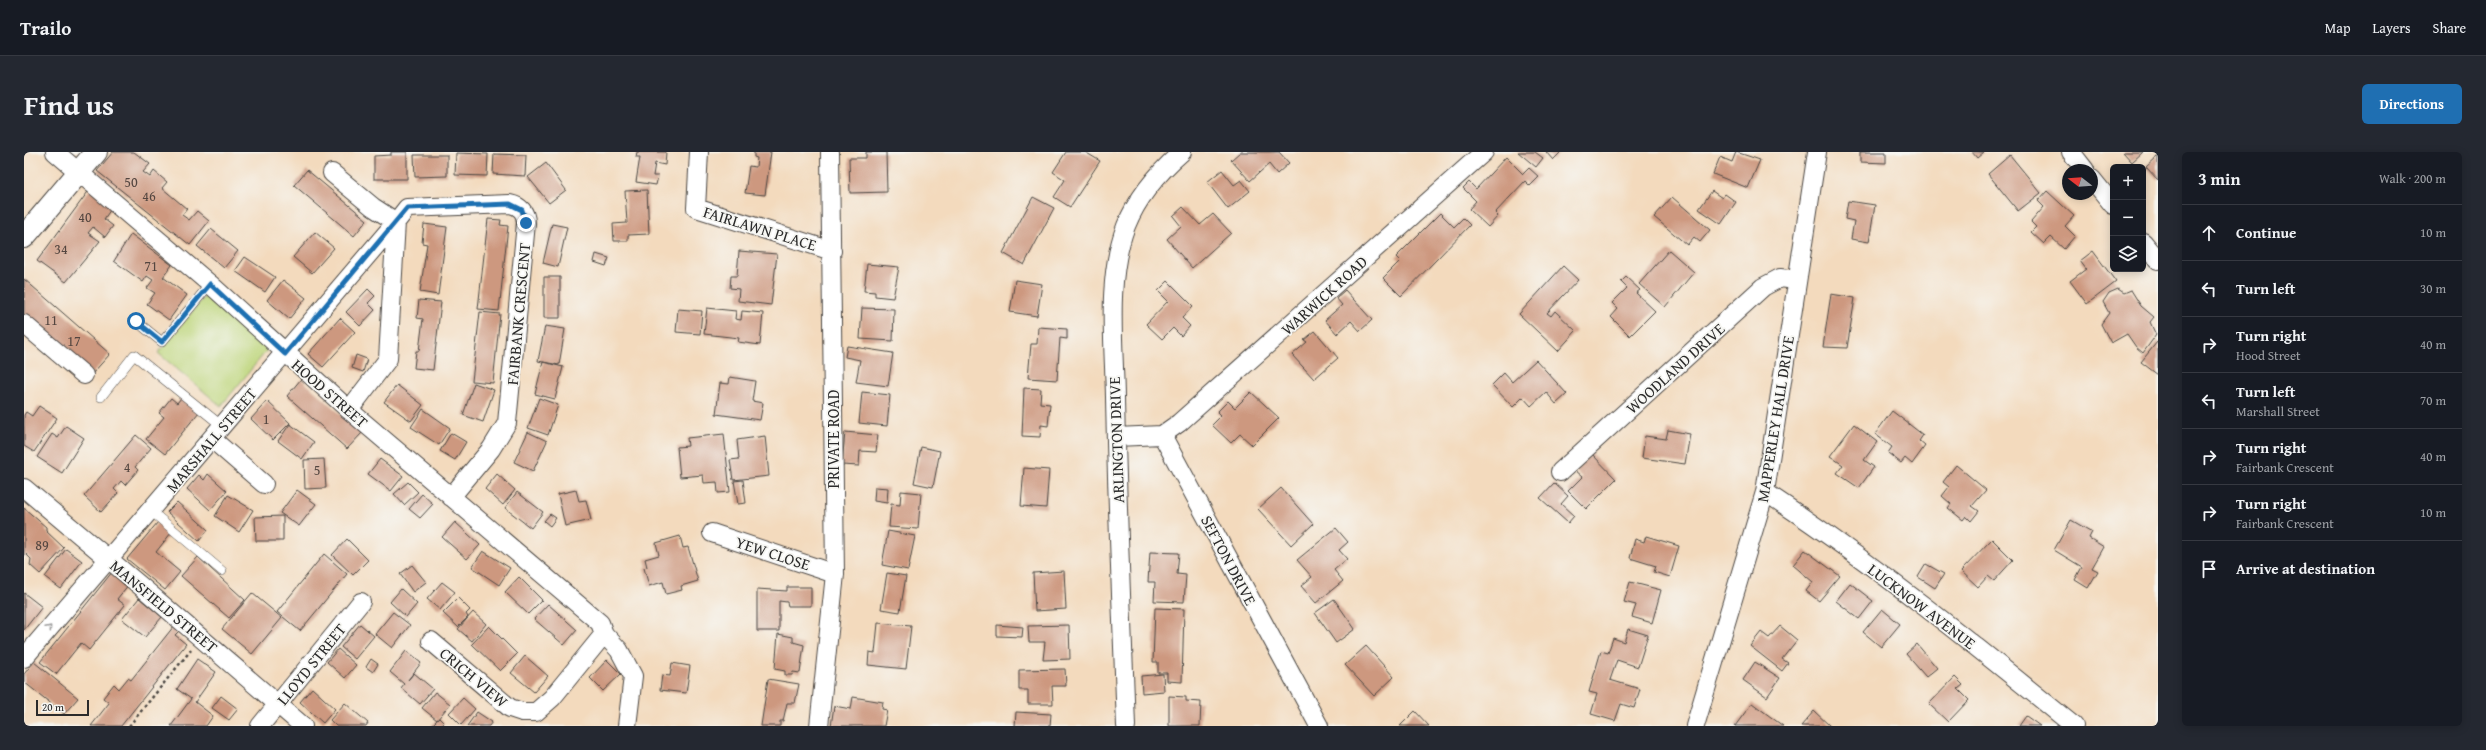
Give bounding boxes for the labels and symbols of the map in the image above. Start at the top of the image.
north arrow [2062,164,2098,200]
house number: 50 [124,172,138,192]
house number: 46 [142,186,156,206]
street label: FAIRLAWN PLACE [700,199,820,257]
house number: 40 [78,207,92,227]
route end [517,214,535,232]
house number: 34 [54,239,68,259]
street label: FAIRBANK CRESCENT [500,242,536,386]
street label: WARWICK ROAD [1276,249,1373,340]
house number: 71 [144,256,158,276]
house number: 11 [44,310,58,330]
route start [127,312,145,330]
street label: WOODLAND DRIVE [1620,317,1730,419]
house number: 17 [67,331,81,351]
street label: MAPPERLEY HALL DRIVE [1750,334,1800,504]
street label: HOOD STREET [286,353,374,433]
street label: ARLINGTON DRIVE [1102,376,1130,504]
street label: MARSHALL STREET [160,382,262,498]
street label: PRIVATE ROAD [821,389,845,489]
house number: 1 [263,409,269,429]
house number: 4 [124,457,131,477]
house number: 5 [314,460,320,480]
street label: SEFTON DRIVE [1195,511,1263,609]
street label: YEW CLOSE [733,530,813,576]
house number: 89 [35,535,49,555]
street label: MANSFIELD STREET [105,554,223,658]
street label: LUCKNOW AVENUE [1863,557,1981,655]
street label: LLOYD STREET [271,618,351,710]
one-way arrow [45,626,52,633]
street label: CRICH VIEW [435,641,514,713]
scale bar [36,698,89,717]

